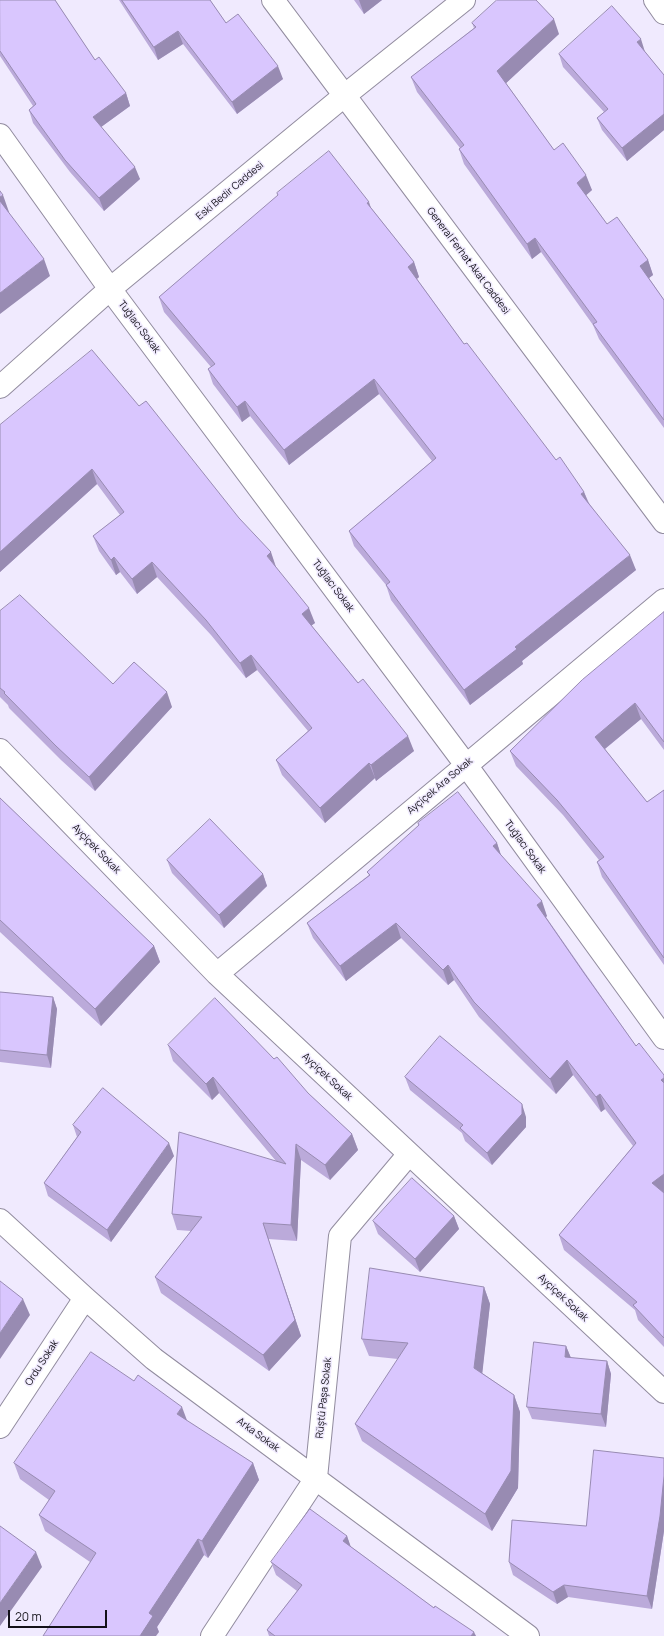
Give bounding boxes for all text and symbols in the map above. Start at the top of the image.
street label: Eski Bedir Caddesi [194,159,266,223]
street label: General Ferhat Akat Caddesi [424,205,512,317]
street label: Tuğlacı Sokak [115,298,163,356]
street label: Tuğlacı Sokak [309,557,357,615]
street label: Ayçiçek Ara Sokak [405,755,475,817]
street label: Tuğlacı Sokak [502,818,548,876]
street label: Ayçiçek Sokak [69,822,123,876]
street label: Ayçiçek Sokak [299,1051,355,1103]
street label: Ayçiçek Sokak [535,1272,591,1324]
street label: Ordu Sokak [23,1338,61,1388]
street label: Rüştü Paşa Sokak [314,1357,334,1439]
street label: Arka Sokak [234,1415,282,1455]
scale bar [10,1602,109,1628]
text: 20 m [15,1608,42,1625]

